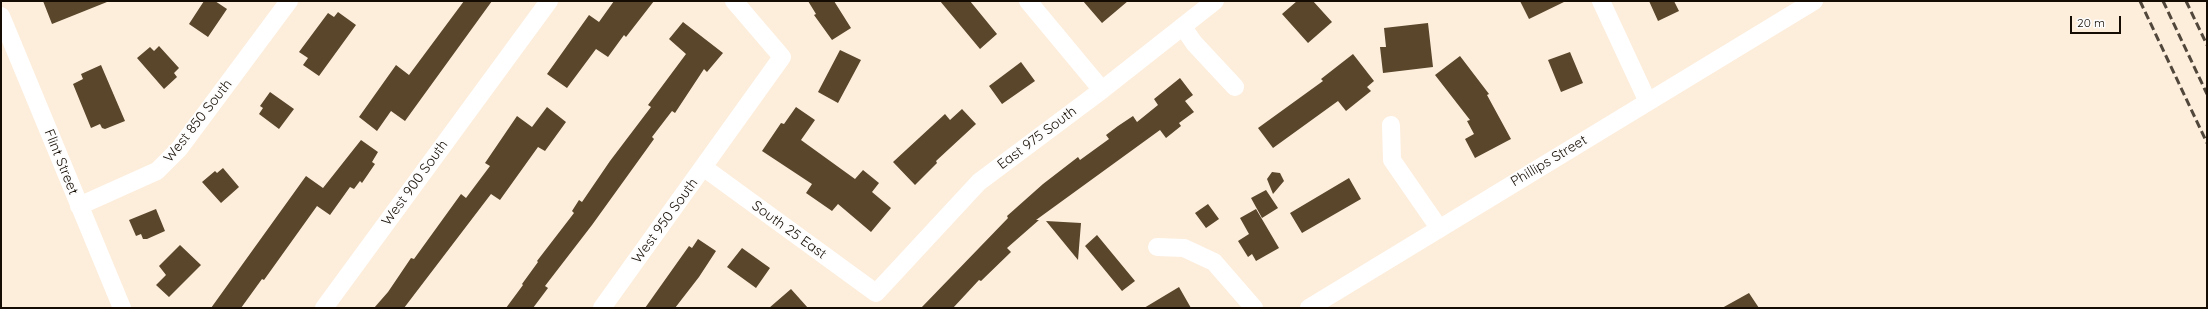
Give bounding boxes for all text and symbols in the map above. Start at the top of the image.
scale bar [2072,8,2123,34]
text: 20 m [2077,15,2105,30]
street label: West 850 South [160,76,236,166]
street label: East 975 South [994,103,1080,173]
street label: Flint Street [40,127,82,197]
street label: Phillips Street [1508,132,1590,190]
street label: West 900 South [378,137,452,229]
street label: West 950 South [629,175,701,267]
street label: South 25 East [749,197,829,263]

